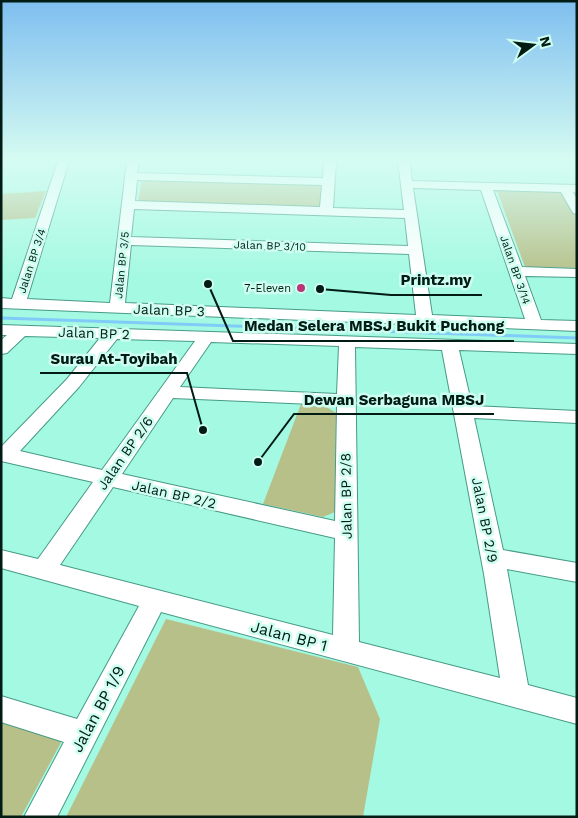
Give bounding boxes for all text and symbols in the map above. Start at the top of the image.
north arrow [508,20,558,70]
text: N [536,35,555,49]
street label: Jalan BP 3/4 [15,227,49,295]
street label: Jalan BP 3/5 [112,231,132,299]
street label: Jalan BP 3/14 [497,234,533,306]
street label: Jalan BP 3/10 [234,238,306,254]
callout: Printz.my [391,265,482,295]
text: Printz.my [400,271,472,289]
place label: 7-Eleven [244,282,291,295]
marker: 7-Eleven [295,282,307,294]
street label: Jalan BP 3 [133,301,205,319]
callout: Medan Selera MBSJ Bukit Puchong [233,311,514,341]
text: Medan Selera MBSJ Bukit Puchong [244,317,505,335]
street label: Jalan BP 2 [58,324,130,342]
callout: Surau At-Toyibah [40,343,187,373]
text: Surau At-Toyibah [51,350,177,368]
callout: Dewan Serbaguna MBSJ [294,384,494,414]
text: Dewan Serbaguna MBSJ [304,391,484,409]
street label: Jalan BP 2/6 [94,413,156,493]
street label: Jalan BP 2/8 [337,453,355,539]
street label: Jalan BP 2/9 [469,476,501,564]
street label: Jalan BP 2/2 [130,477,218,511]
street label: Jalan BP 1 [249,617,329,655]
street label: Jalan BP 1/9 [67,663,129,755]

